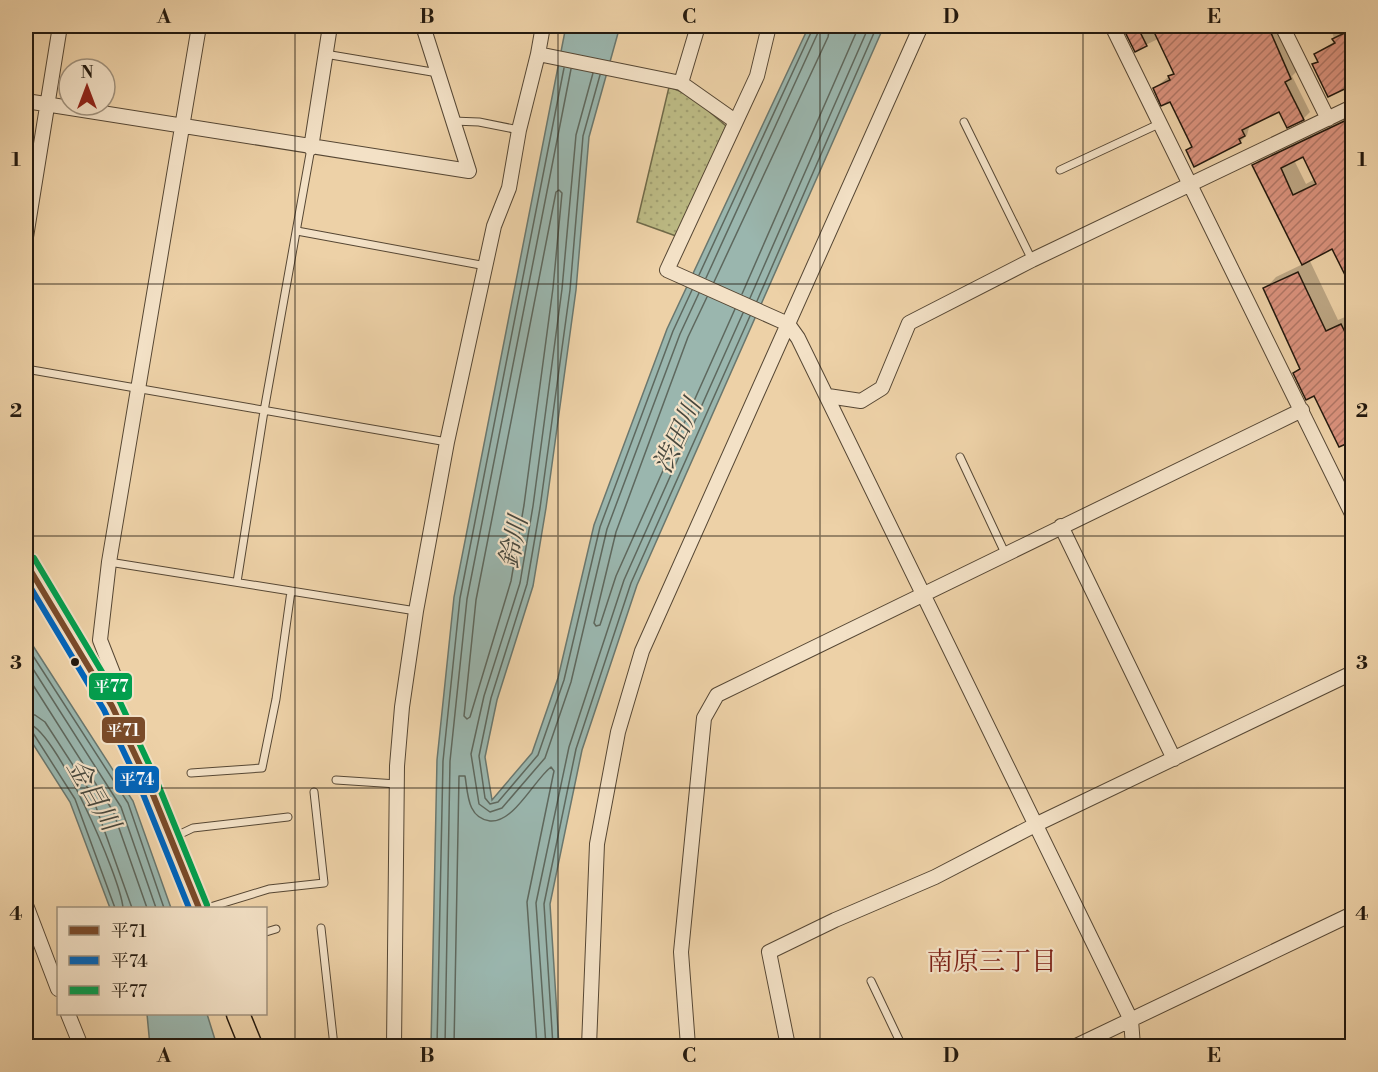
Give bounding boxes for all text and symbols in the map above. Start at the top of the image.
text: A [156,5,172,30]
text: B [419,5,435,30]
text: C [682,5,696,30]
text: D [943,5,959,30]
text: E [1207,5,1221,30]
north arrow [57,57,117,117]
text: N [81,63,94,83]
text: 1 [11,148,21,173]
text: 1 [1357,148,1367,173]
water label: 渋田川 [647,391,710,478]
text: 2 [10,399,22,424]
text: 2 [1356,399,1368,424]
water label: 鈴川 [493,510,536,571]
text: 3 [10,651,22,676]
text: 3 [1356,651,1368,676]
unlabelled marker [69,656,81,668]
line badge: 平77 [88,672,133,701]
text: 平77 [94,677,129,697]
line badge: 平71 [101,716,146,744]
text: 平71 [106,721,140,741]
water label: 金目川 [60,753,128,839]
line badge: 平74 [114,765,160,794]
text: 平74 [119,770,155,790]
text: 4 [9,902,23,927]
text: 4 [1355,902,1369,927]
legend [57,907,267,1015]
text: 平71 [111,920,147,943]
district label: 南原三丁目 [927,946,1057,978]
text: 平74 [111,950,148,973]
text: 平77 [111,980,147,1003]
text: A [156,1044,172,1069]
text: B [419,1044,435,1069]
text: C [682,1044,696,1069]
text: D [943,1044,959,1069]
text: E [1207,1044,1221,1069]

